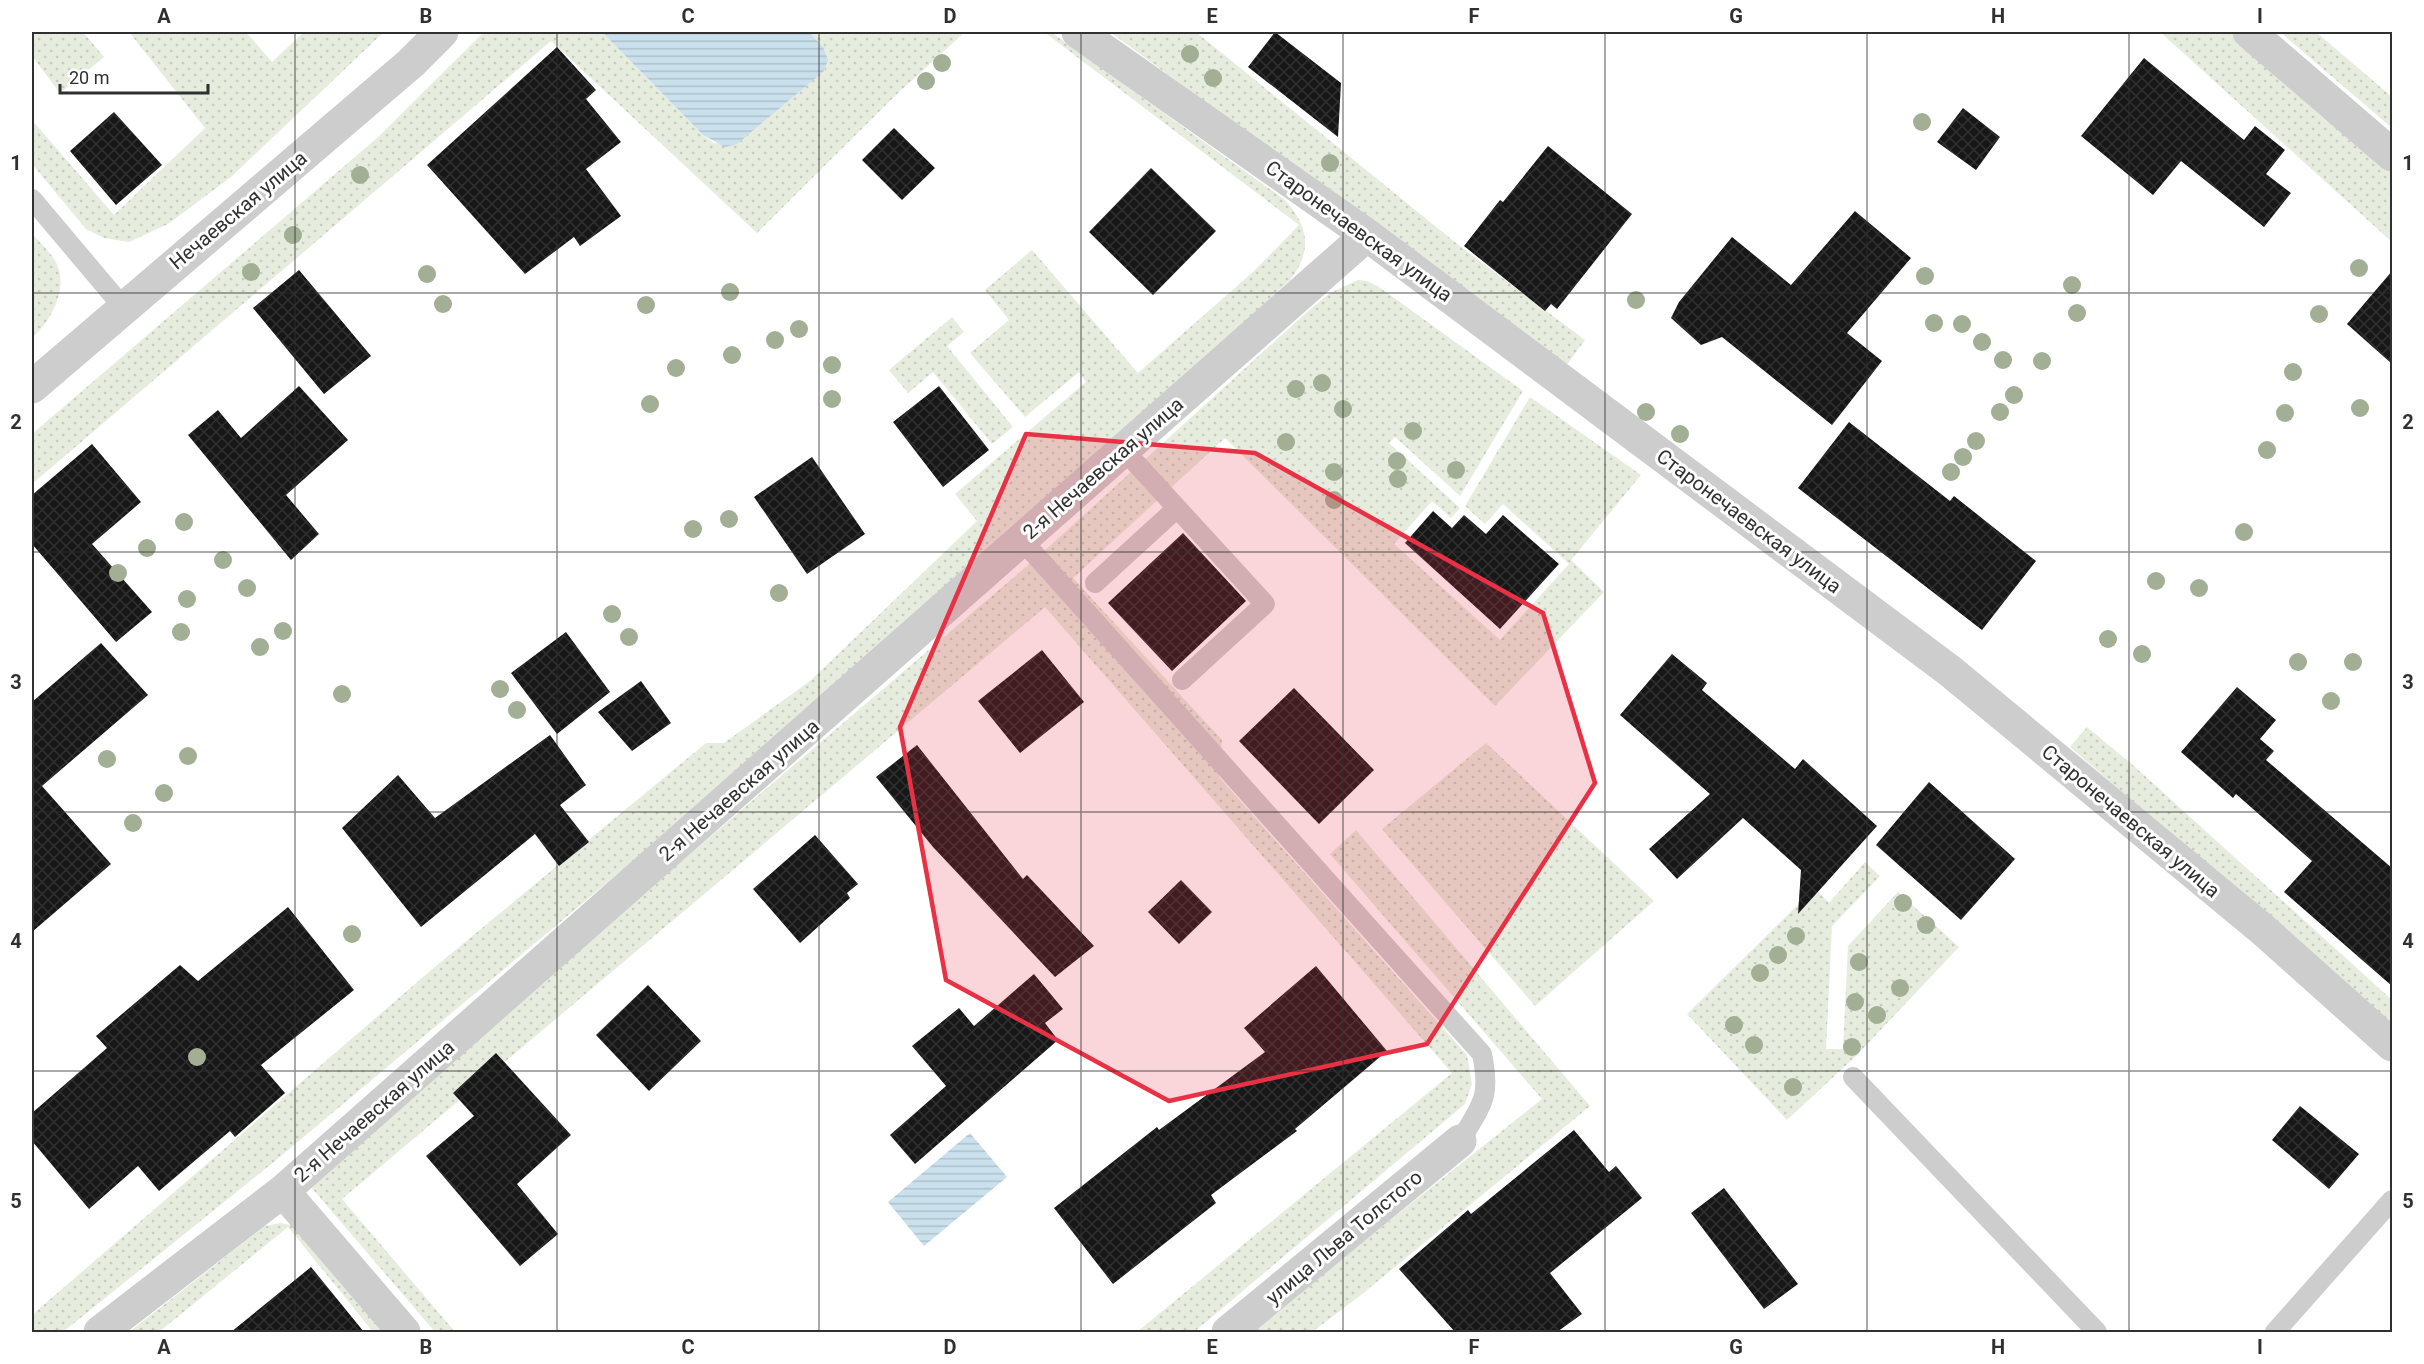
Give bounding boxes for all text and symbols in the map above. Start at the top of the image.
text: A [157,4,171,28]
text: B [420,4,432,28]
text: C [681,4,695,28]
text: D [944,4,957,28]
text: E [1206,4,1218,28]
text: F [1469,4,1480,28]
text: G [1729,4,1743,28]
text: H [1991,4,2005,28]
text: I [2257,4,2263,28]
scale bar [60,57,208,95]
text: 20 m [69,67,109,88]
street label: Нечаевская улица [165,146,311,274]
text: 1 [10,151,22,175]
text: 1 [2402,151,2414,175]
street label: Старонечаевская улица [1261,155,1457,307]
street label: 2-я Нечаевская улица [1018,392,1188,544]
text: 2 [10,410,22,434]
text: 2 [2402,410,2414,434]
street label: Старонечаевская улица [1652,444,1846,598]
text: 3 [10,670,22,694]
text: 3 [2402,670,2414,694]
street label: 2-я Нечаевская улица [654,714,824,866]
street label: Старонечаевская улица [2037,740,2225,902]
text: 4 [10,929,22,953]
text: 4 [2402,929,2414,953]
street label: 2-я Нечаевская улица [289,1035,459,1187]
street label: улица Льва Толстого [1261,1165,1427,1309]
text: 5 [10,1189,22,1213]
text: 5 [2402,1189,2414,1213]
text: A [157,1335,171,1359]
text: B [420,1335,432,1359]
text: C [681,1335,695,1359]
text: D [944,1335,957,1359]
text: E [1206,1335,1218,1359]
text: F [1469,1335,1480,1359]
text: G [1729,1335,1743,1359]
text: H [1991,1335,2005,1359]
text: I [2257,1335,2263,1359]

